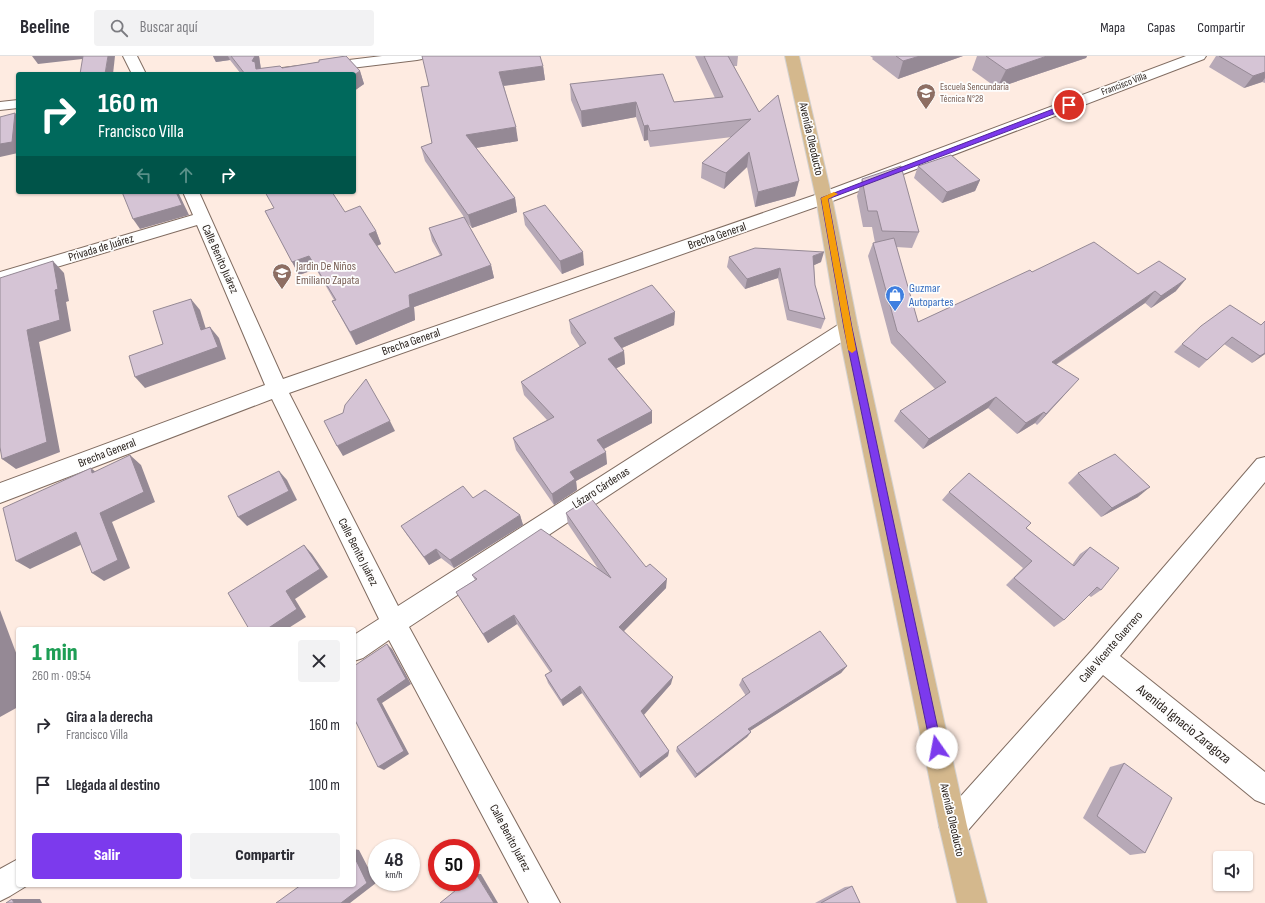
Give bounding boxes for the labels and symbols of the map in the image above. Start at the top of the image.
street label: Francisco Villa [1100,70,1149,98]
place label: Escuela Sencundaria Técnica N°28 [940,81,1009,105]
school or university icon: Escuela Sencundaria Técnica N°28 [915,82,937,110]
pin [1052,88,1086,122]
street label: Avenida Oleoducto [795,100,827,177]
street label: Brecha General [686,219,748,253]
street label: Calle Benito Juárez [198,222,242,296]
street label: Privada de Juárez [66,231,136,265]
place label: Jardin De Niños Emiliano Zapata [295,259,360,288]
school or university icon: Jardin De Niños Emiliano Zapata [271,262,293,290]
place label: Guzmar Autopartes [908,281,954,310]
shop icon: Guzmar Autopartes [884,284,906,312]
street label: Brecha General [380,325,442,359]
street label: Brecha General [76,435,138,471]
street label: Lázaro Cárdenas [569,464,633,512]
street label: Calle Benito Juárez [335,516,382,589]
street label: Calle Vicente Guerrero [1076,608,1146,686]
street label: Avenida Ignacio Zaragoza [1133,680,1235,767]
position arrow [916,727,958,769]
street label: Avenida Oleoducto [936,781,968,858]
street label: Calle Benito Juárez [486,802,534,875]
speed limit sign: 50 [428,839,480,891]

